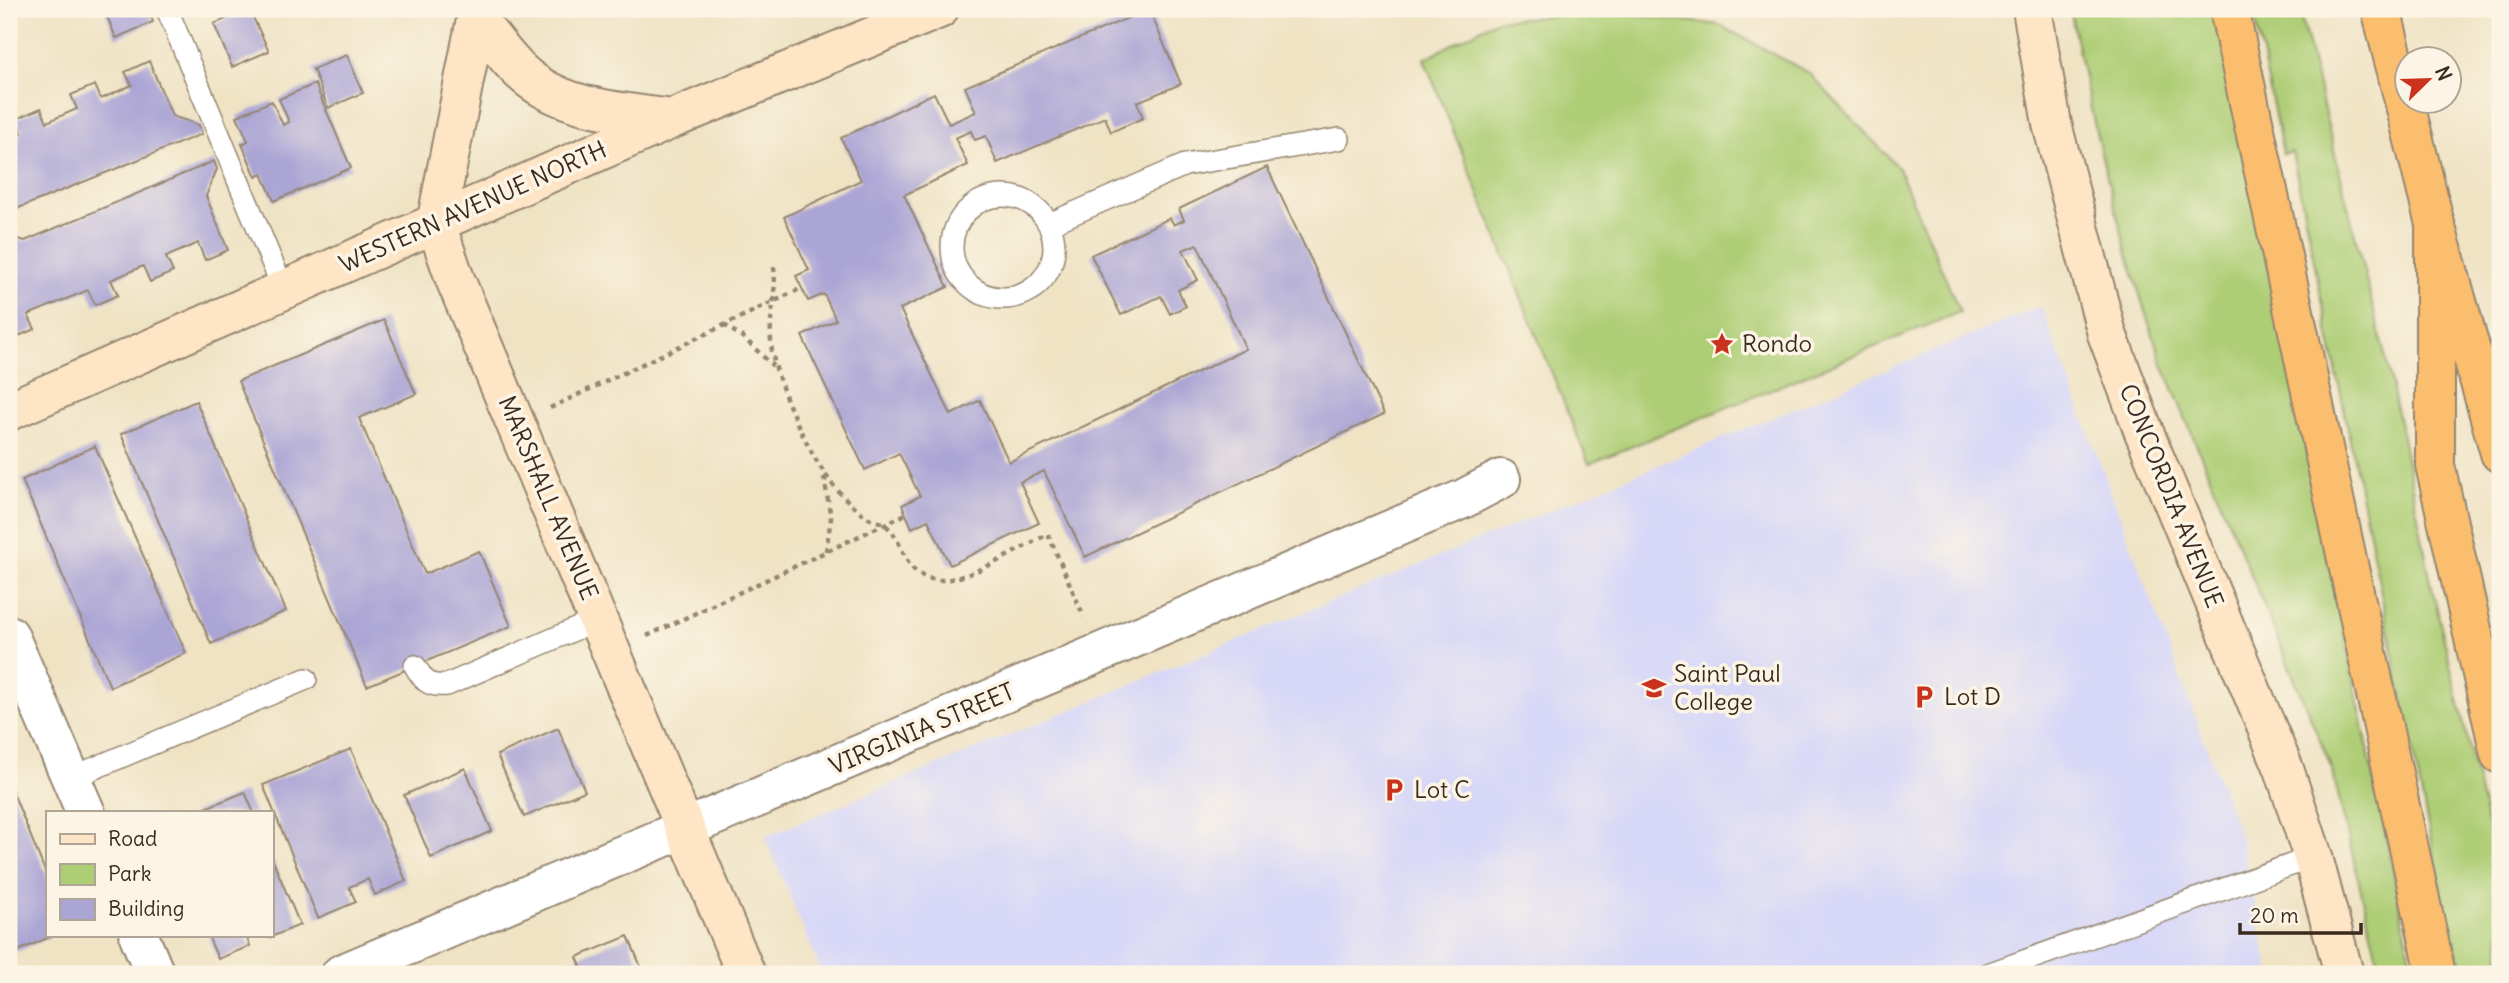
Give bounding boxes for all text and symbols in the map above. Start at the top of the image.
north arrow [2394,46,2464,116]
text: N [2430,63,2457,84]
street label: WESTERN AVENUE NORTH [334,133,611,279]
place label: Rondo [1742,328,1812,358]
place icon: Rondo [1708,330,1736,358]
street label: CONCORDIA AVENUE [2113,379,2231,612]
street label: MARSHALL AVENUE [492,391,605,604]
place label: Saint Paul College [1674,658,1781,716]
school or university icon: Saint Paul College [1640,674,1668,702]
street label: VIRGINIA STREET [824,676,1019,781]
place label: Lot D [1944,681,2001,711]
parking icon: Lot D [1910,683,1938,711]
place label: Lot C [1414,774,1470,804]
parking icon: Lot C [1380,776,1408,804]
legend [46,811,273,937]
text: Road [108,825,157,852]
text: Park [108,860,151,887]
scale bar [2240,892,2360,936]
text: Building [108,895,184,922]
text: 20 m [2250,902,2299,929]

